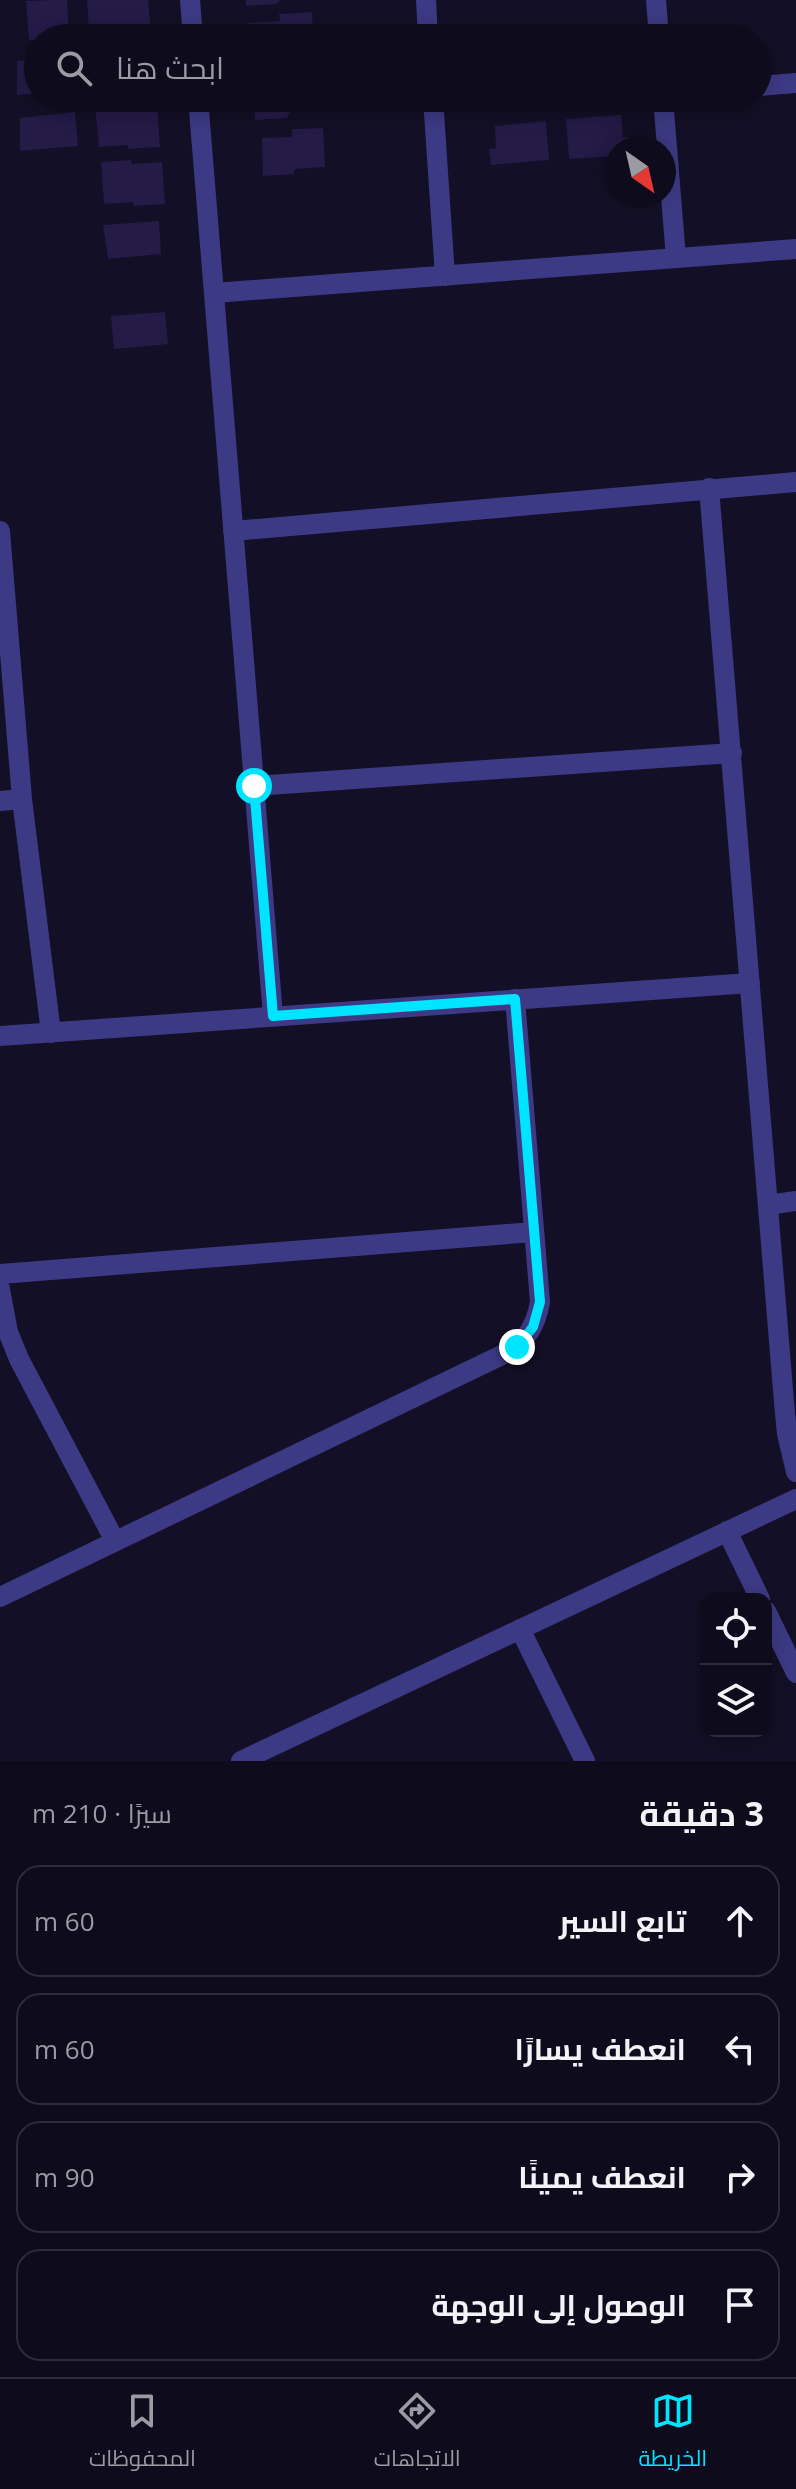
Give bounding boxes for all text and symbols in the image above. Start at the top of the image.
search box [24,24,772,112]
icon: search [52,46,96,90]
text: ابحث هنا [116,47,224,88]
north arrow [604,136,676,208]
route start [236,768,272,804]
route end [499,1329,535,1365]
map controls [700,1593,772,1737]
button: locate [700,1593,772,1665]
button: layers [700,1665,772,1737]
text: 3 دقيقة [640,1790,764,1836]
text: سيرًا · 210 m [32,1795,172,1831]
icon: ahead [718,1899,762,1943]
text: تابع السير [559,1900,686,1941]
text: 60 m [34,1903,95,1939]
icon: left [718,2027,762,2071]
text: انعطف يسارًا [515,2028,686,2069]
text: 60 m [34,2031,95,2067]
icon: right [718,2155,762,2199]
text: انعطف يمينًا [518,2156,686,2197]
text: 90 m [34,2159,95,2195]
icon: arrive [718,2283,762,2327]
text: الوصول إلى الوجهة [431,2284,686,2325]
tab: المحفوظات [89,2389,196,2479]
tab: الاتجاهات [374,2389,461,2479]
tab: الخريطة [638,2389,707,2479]

